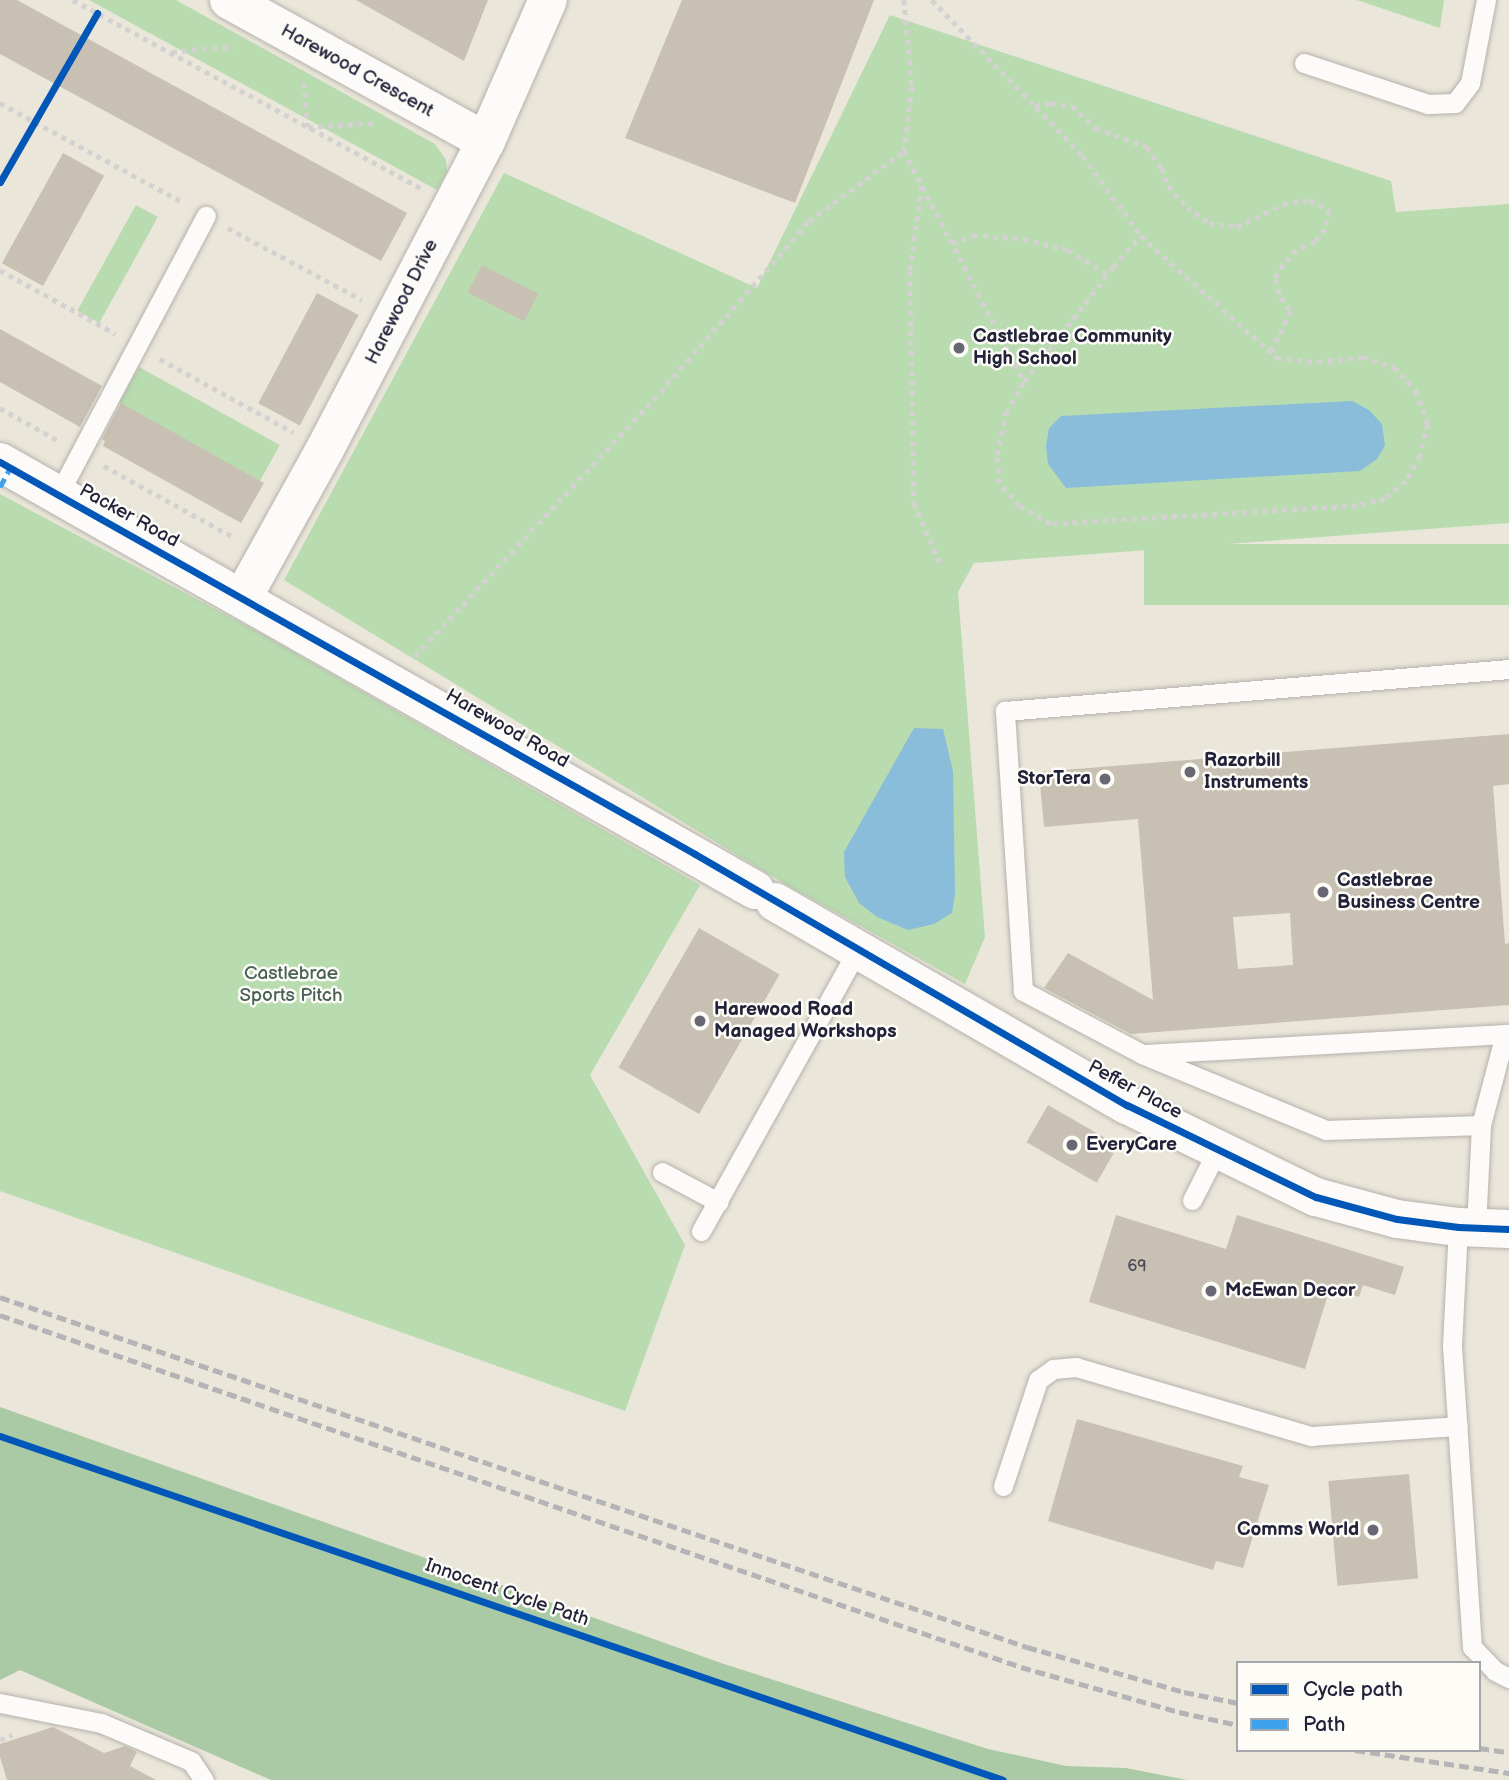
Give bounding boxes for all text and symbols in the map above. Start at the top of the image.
street label: Harewood Crescent [277,20,437,122]
street label: Harewood Drive [361,236,443,368]
place label: Castlebrae Community High School [973,326,1172,370]
marker: Castlebrae Community High School [951,340,967,356]
street label: Packer Road [75,479,183,553]
street label: Harewood Road [441,684,573,774]
place label: Razorbill Instruments [1204,750,1308,794]
marker: Razorbill Instruments [1182,764,1198,780]
place label: StorTera [1017,768,1091,790]
marker: StorTera [1097,771,1113,787]
place label: Castlebrae Business Centre [1337,870,1480,914]
marker: Castlebrae Business Centre [1315,884,1331,900]
park label: Castlebrae Sports Pitch [240,963,342,1007]
place label: Harewood Road Managed Workshops [714,999,896,1043]
marker: Harewood Road Managed Workshops [692,1013,708,1029]
street label: Peffer Place [1084,1056,1186,1124]
place label: EveryCare [1086,1134,1177,1156]
marker: EveryCare [1064,1137,1080,1153]
house number: 69 [1127,1257,1147,1277]
place label: McEwan Decor [1225,1280,1356,1302]
marker: McEwan Decor [1203,1283,1219,1299]
place label: Comms World [1237,1519,1359,1541]
marker: Comms World [1365,1522,1381,1538]
street label: Innocent Cycle Path [422,1554,592,1632]
legend [1236,1661,1481,1752]
text: Cycle path [1303,1677,1403,1702]
text: Path [1303,1712,1345,1737]

